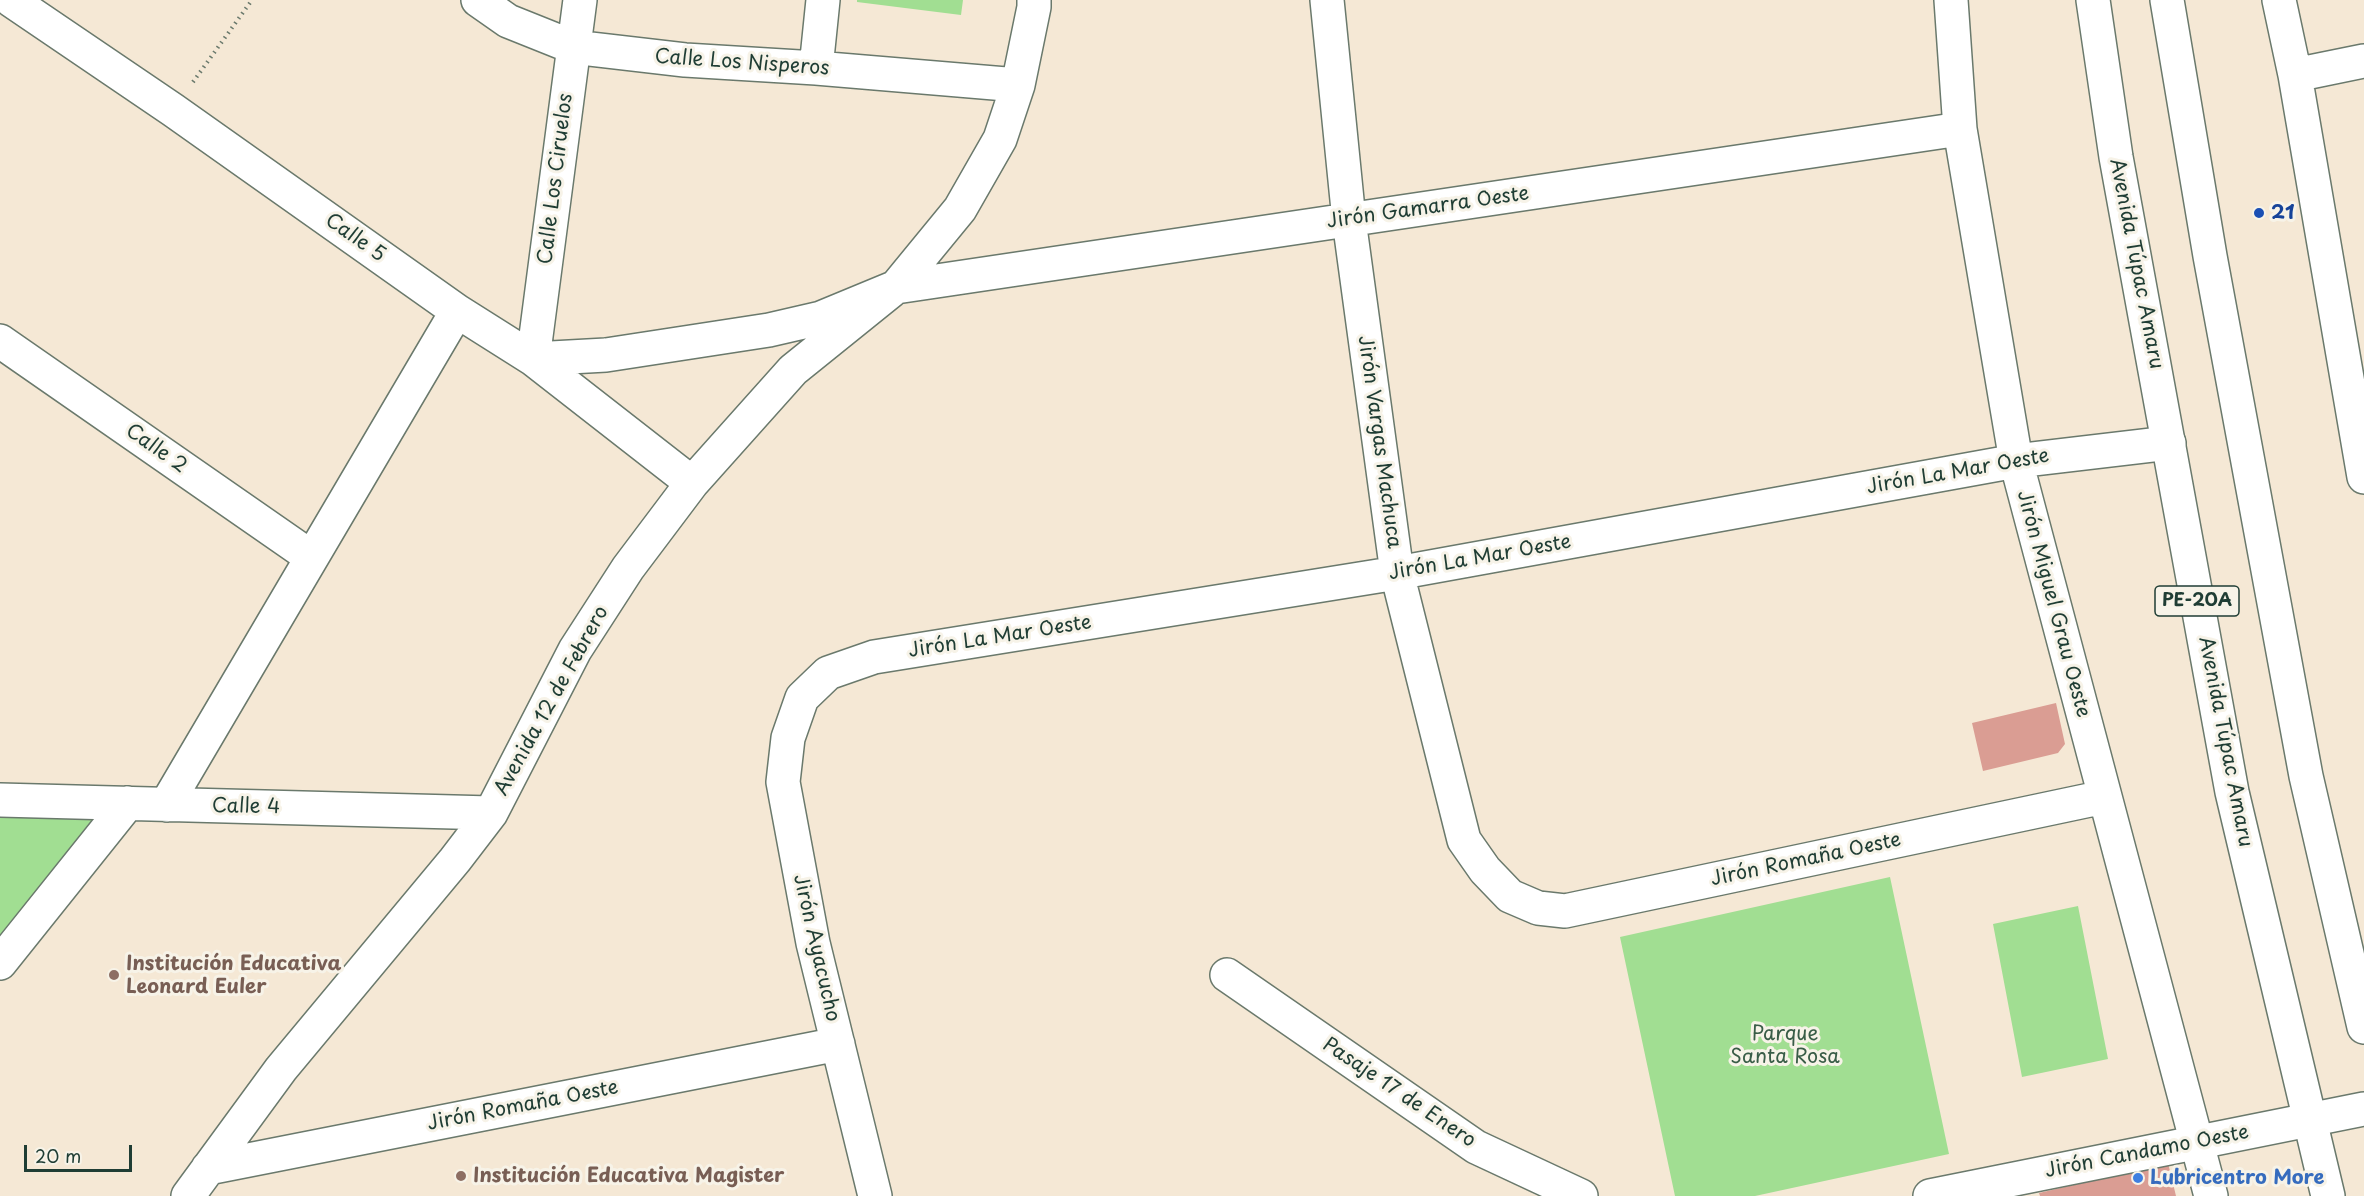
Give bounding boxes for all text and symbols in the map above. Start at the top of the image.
street label: Calle Los Nisperos [654,45,830,81]
street label: Calle Los Ciruelos [534,92,578,266]
street label: Avenida Túpac Amaru [2104,157,2168,371]
street label: Jirón Gamarra Oeste [1325,182,1531,234]
place label: 21 [2271,201,2295,225]
marker: 21 [2252,206,2266,220]
street label: Calle 5 [320,209,390,267]
street label: Jirón Vargas Machuca [1352,334,1406,550]
street label: Calle 2 [121,419,191,479]
street label: Jirón La Mar Oeste [1865,444,2051,500]
street label: Jirón Miguel Grau Oeste [2011,488,2095,720]
street label: Jirón La Mar Oeste [1387,530,1573,586]
road number: PE-20A [2155,586,2239,616]
street label: Avenida 12 de Febrero [490,602,614,800]
street label: Jirón La Mar Oeste [907,611,1093,663]
street label: Avenida Túpac Amaru [2193,635,2257,849]
street label: Calle 4 [212,794,280,820]
street label: Jirón Romaña Oeste [1709,828,1903,892]
street label: Jirón Ayacucho [787,872,845,1024]
place label: Institución Educativa Leonard Euler [126,952,341,999]
marker: Institución Educativa Leonard Euler [107,968,121,982]
park label: Parque Santa Rosa [1730,1022,1840,1069]
street label: Pasaje 17 de Enero [1318,1033,1480,1153]
street label: Jirón Romaña Oeste [426,1076,620,1136]
street label: Jirón Candamo Oeste [2043,1120,2251,1184]
scale bar [27,1133,135,1171]
text: 20 m [35,1142,81,1169]
place label: Institución Educativa Magister [473,1164,784,1188]
place label: Lubricentro More [2150,1166,2324,1190]
marker: Institución Educativa Magister [454,1169,468,1183]
marker: Lubricentro More [2131,1171,2145,1185]

